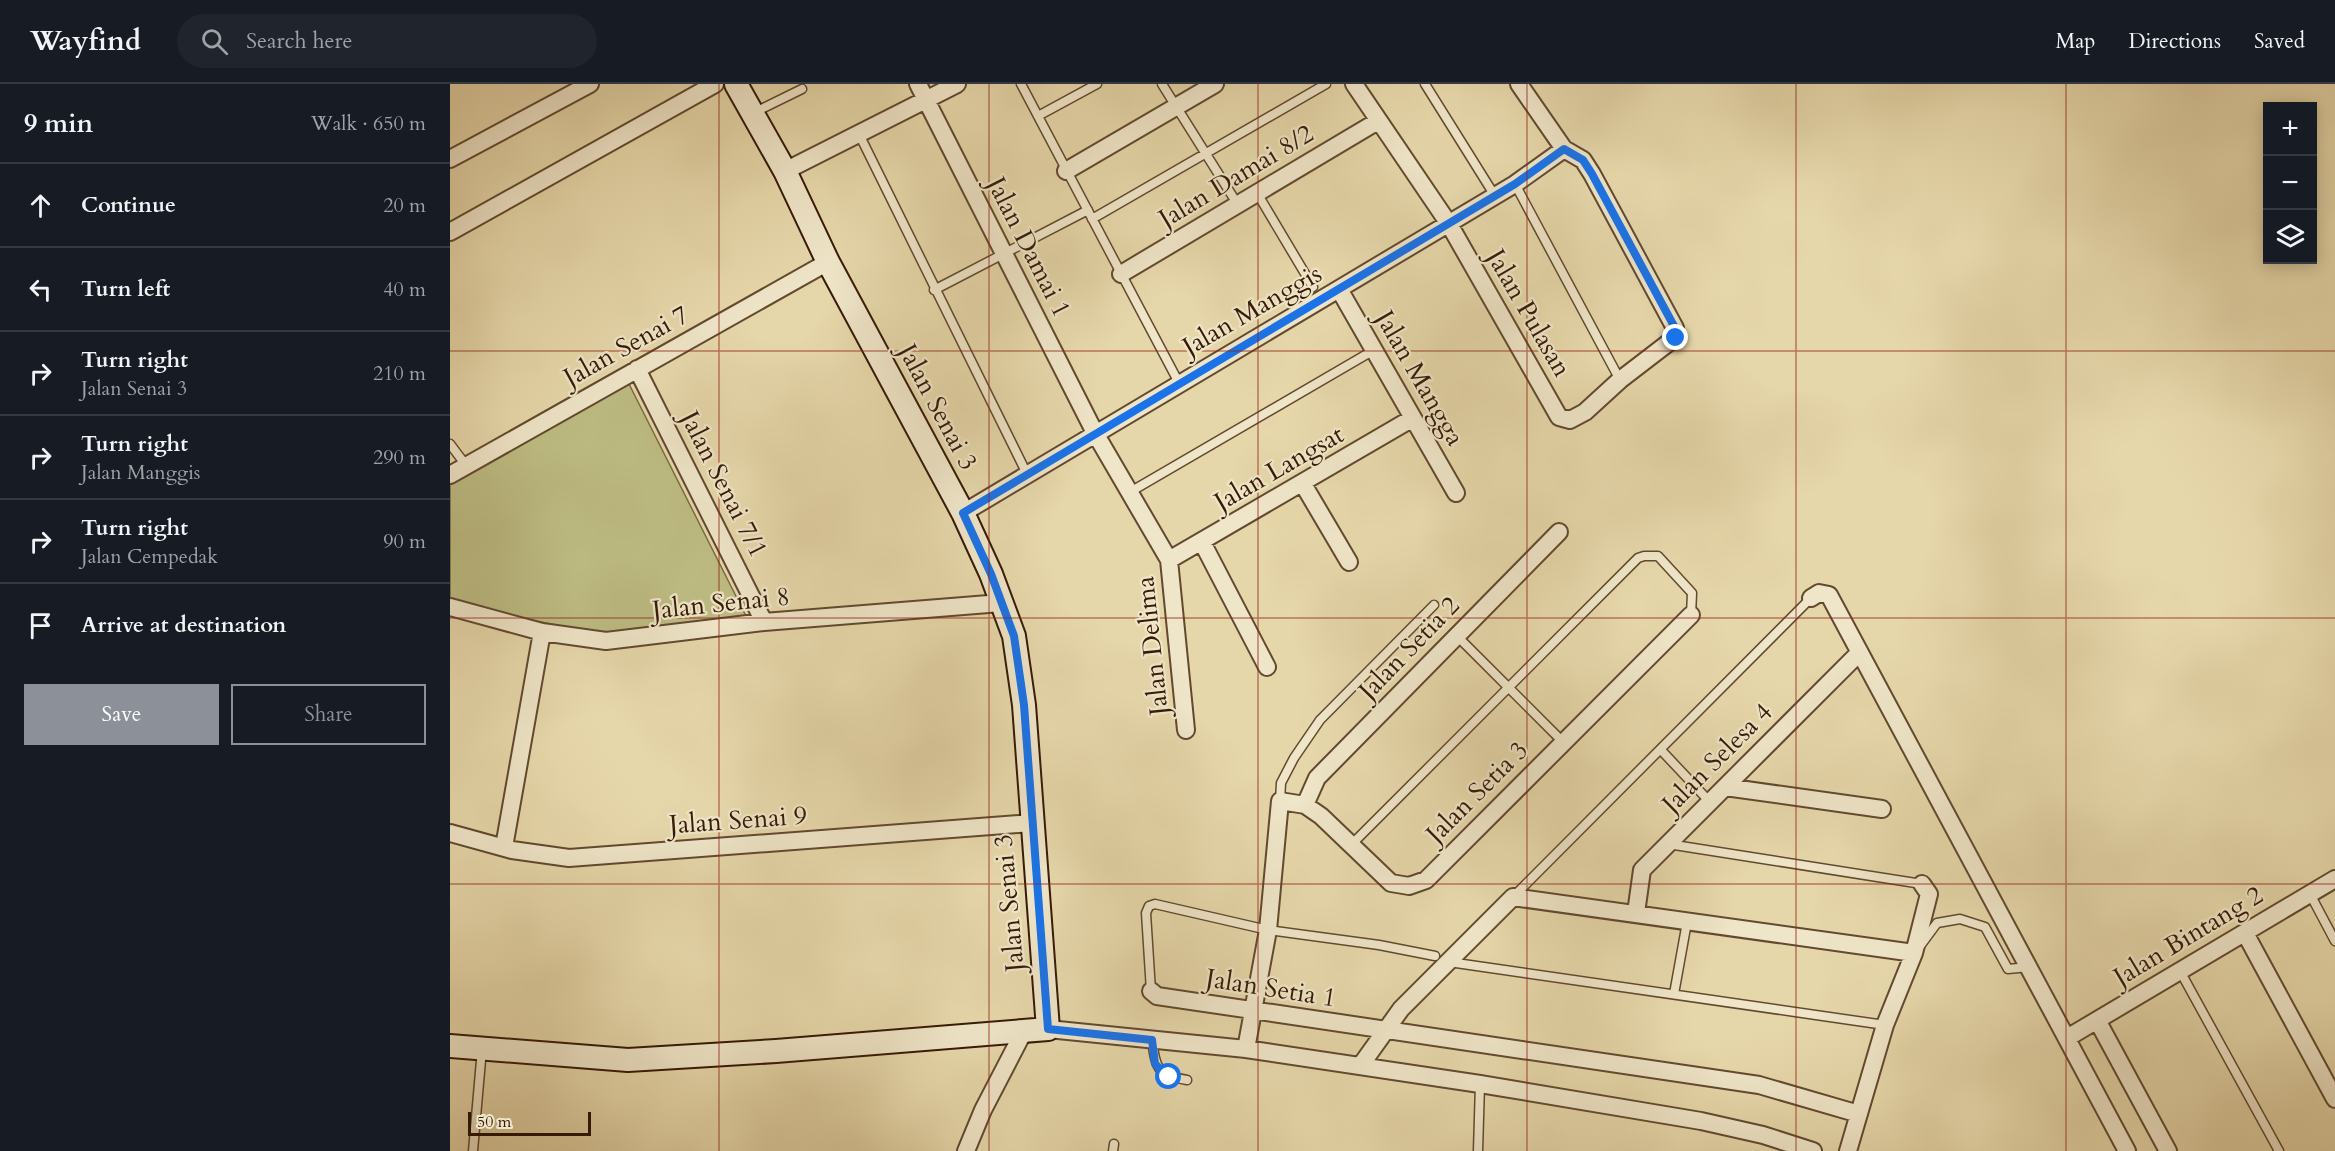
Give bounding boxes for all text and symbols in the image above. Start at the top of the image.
search box [177,14,597,68]
text: Wayfind [30,22,141,60]
icon: search [198,25,231,58]
text: Search here [246,26,353,56]
text: Map [2055,27,2095,56]
text: Directions [2128,27,2221,56]
text: Saved [2254,27,2305,56]
map controls [2263,102,2317,264]
button: + [2263,102,2317,156]
text: 9 min [24,106,93,141]
text: Walk · 650 m [311,110,426,137]
street label: Jalan Damai 8/2 [1149,116,1320,238]
button: − [2263,156,2317,210]
street label: Jalan Damai 1 [977,167,1079,323]
icon: ahead [24,189,57,222]
text: Continue [81,190,176,220]
text: 20 m [383,192,426,219]
button: layers [2263,210,2317,264]
street label: Jalan Pulasan [1476,239,1580,383]
street label: Jalan Manggis [1173,256,1328,366]
icon: left [24,273,57,306]
text: Turn left [81,274,170,304]
text: 40 m [383,276,426,303]
street label: Jalan Senai 7 [554,297,695,397]
street label: Jalan Mangga [1365,301,1473,452]
route end [1662,324,1688,350]
street label: Jalan Senai 3 [888,334,986,476]
text: Turn right [81,345,188,375]
icon: right [24,357,57,390]
text: 210 m [373,360,426,387]
text: Jalan Senai 3 [81,375,187,402]
street label: Jalan Senai 7/1 [670,401,776,563]
street label: Jalan Langsat [1204,417,1350,521]
text: Turn right [81,429,188,459]
icon: right [24,441,57,474]
text: 290 m [373,444,426,471]
text: Jalan Manggis [81,459,200,486]
text: Turn right [81,513,188,543]
icon: right [24,525,57,558]
text: 90 m [383,528,426,555]
text: Jalan Cempedak [81,543,218,570]
street label: Jalan Delima [1127,575,1177,721]
street label: Jalan Senai 8 [647,578,792,628]
street label: Jalan Setia 2 [1348,589,1467,710]
icon: arrive [24,609,57,642]
text: Arrive at destination [81,610,286,640]
button: Save [24,684,219,745]
button: Share [231,684,426,745]
street label: Jalan Selesa 4 [1651,695,1780,824]
street label: Jalan Setia 3 [1415,733,1536,854]
street label: Jalan Senai 9 [664,798,808,843]
street label: Jalan Senai 3 [986,833,1033,977]
street label: Jalan Bintang 2 [2103,878,2269,996]
street label: Jalan Setia 1 [1199,960,1339,1016]
route start [1155,1063,1181,1089]
scale bar [468,1109,591,1136]
text: 50 m [477,1111,511,1133]

